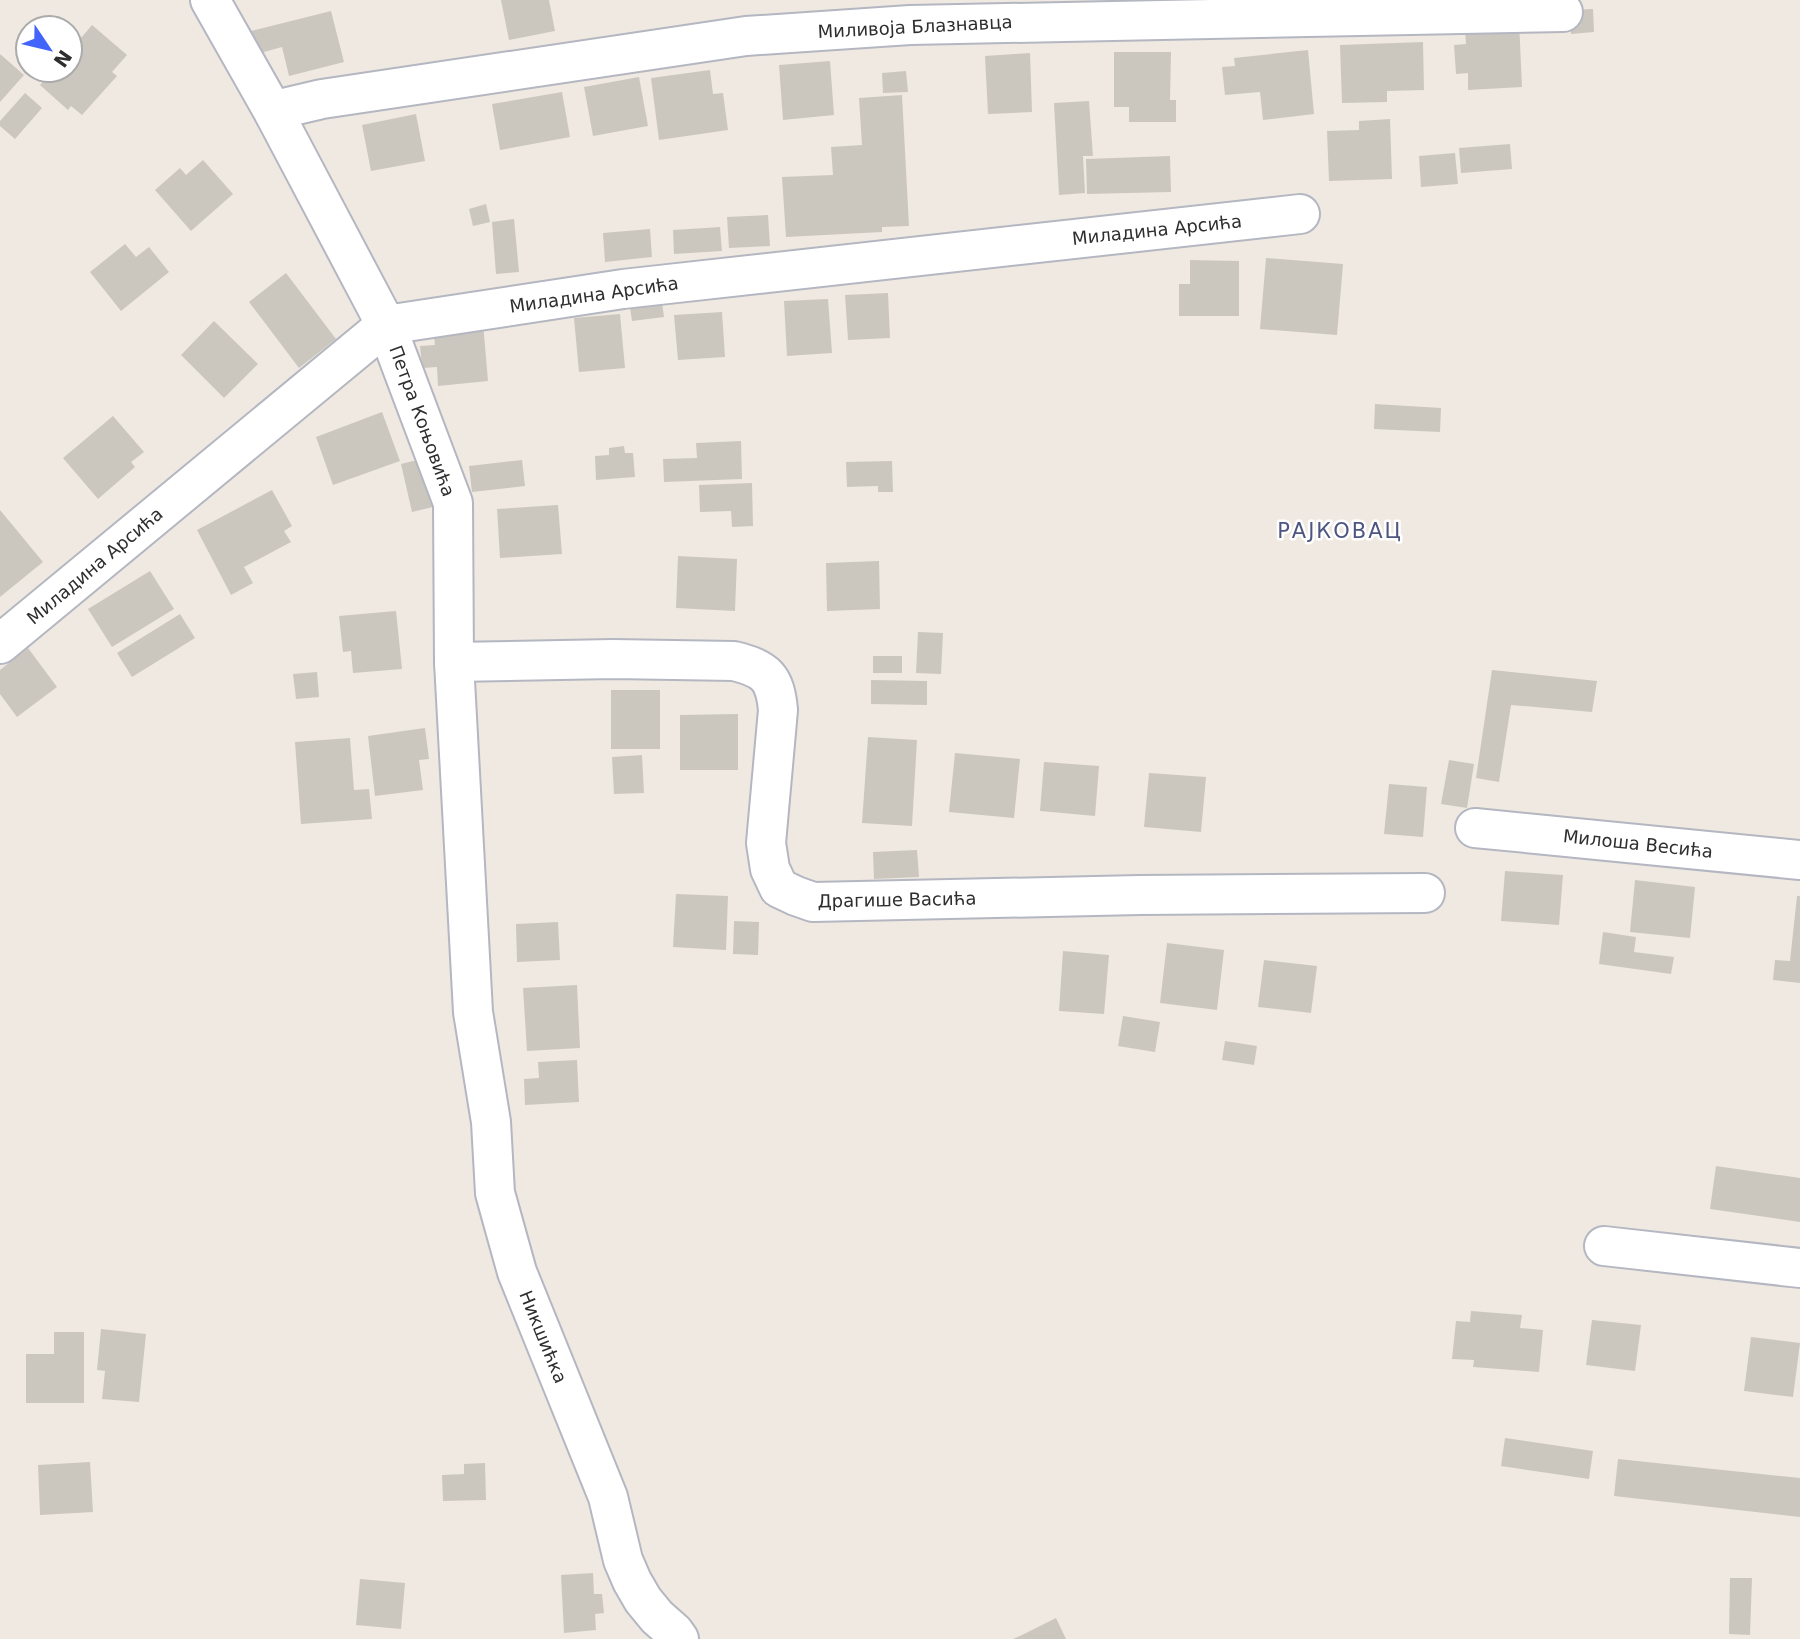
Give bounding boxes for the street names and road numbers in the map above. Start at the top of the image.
street label: Миливоја Блазнавца [817,11,1013,42]
street label: Миладина Арсића [1071,210,1243,249]
street label: Миладина Арсића [508,272,680,317]
street label: Петра Коњовића [385,342,460,499]
street label: Миладина Арсића [23,503,167,628]
street label: Милоша Весића [1562,825,1714,862]
street label: Драгише Васића [817,888,977,911]
street label: Никшићка [515,1287,572,1386]

